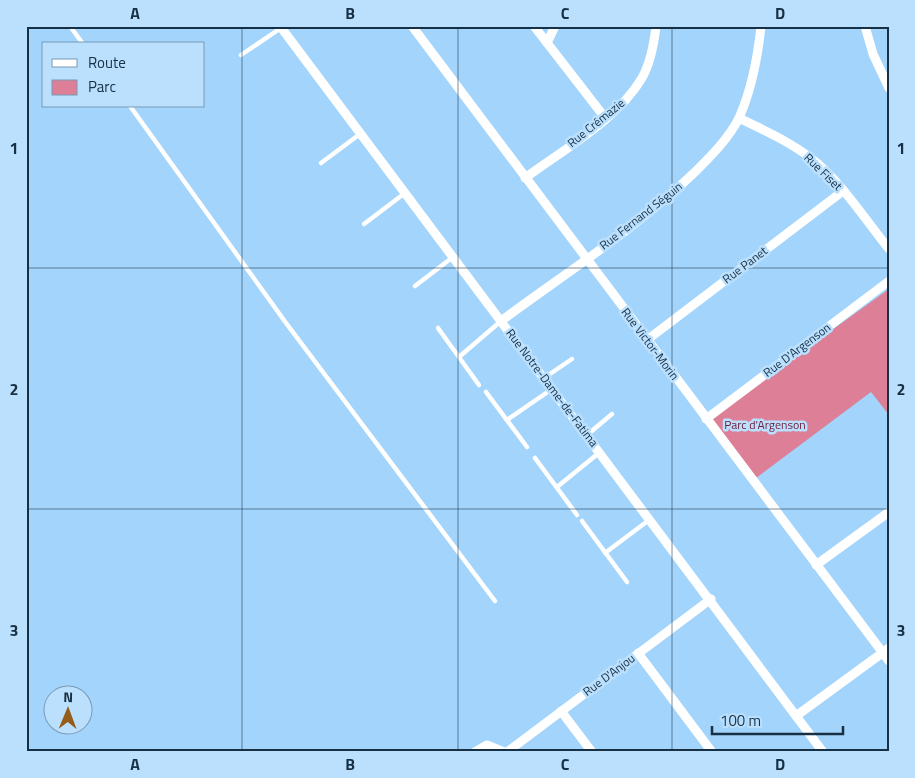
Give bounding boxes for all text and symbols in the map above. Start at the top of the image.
text: A [130,1,140,25]
text: B [345,1,355,25]
text: C [561,1,570,25]
text: D [775,1,785,25]
legend [42,42,205,108]
text: Route [88,51,126,74]
text: Parc [88,75,116,98]
street label: Rue Crémazie [563,93,629,152]
text: 1 [10,136,18,160]
text: 1 [897,136,905,160]
street label: Rue Fiset [800,148,847,195]
street label: Rue Fernand Séguin [595,177,686,254]
street label: Rue Panet [718,241,772,288]
street label: Rue Victor-Morin [617,304,684,384]
street label: Rue D'Argenson [759,318,835,381]
street label: Rue Notre-Dame-de-Fatima [502,325,603,451]
text: 2 [10,377,18,401]
text: 2 [897,377,905,401]
park label: Parc d'Argenson [724,415,806,434]
text: 3 [10,618,18,642]
text: 3 [897,618,905,642]
street label: Rue D'Anjou [579,649,639,701]
north arrow [42,686,92,736]
text: N [63,686,73,707]
scale bar [712,703,844,735]
text: 100 m [720,709,761,732]
text: A [130,752,140,776]
text: B [345,752,355,776]
text: C [561,752,570,776]
text: D [775,752,785,776]

